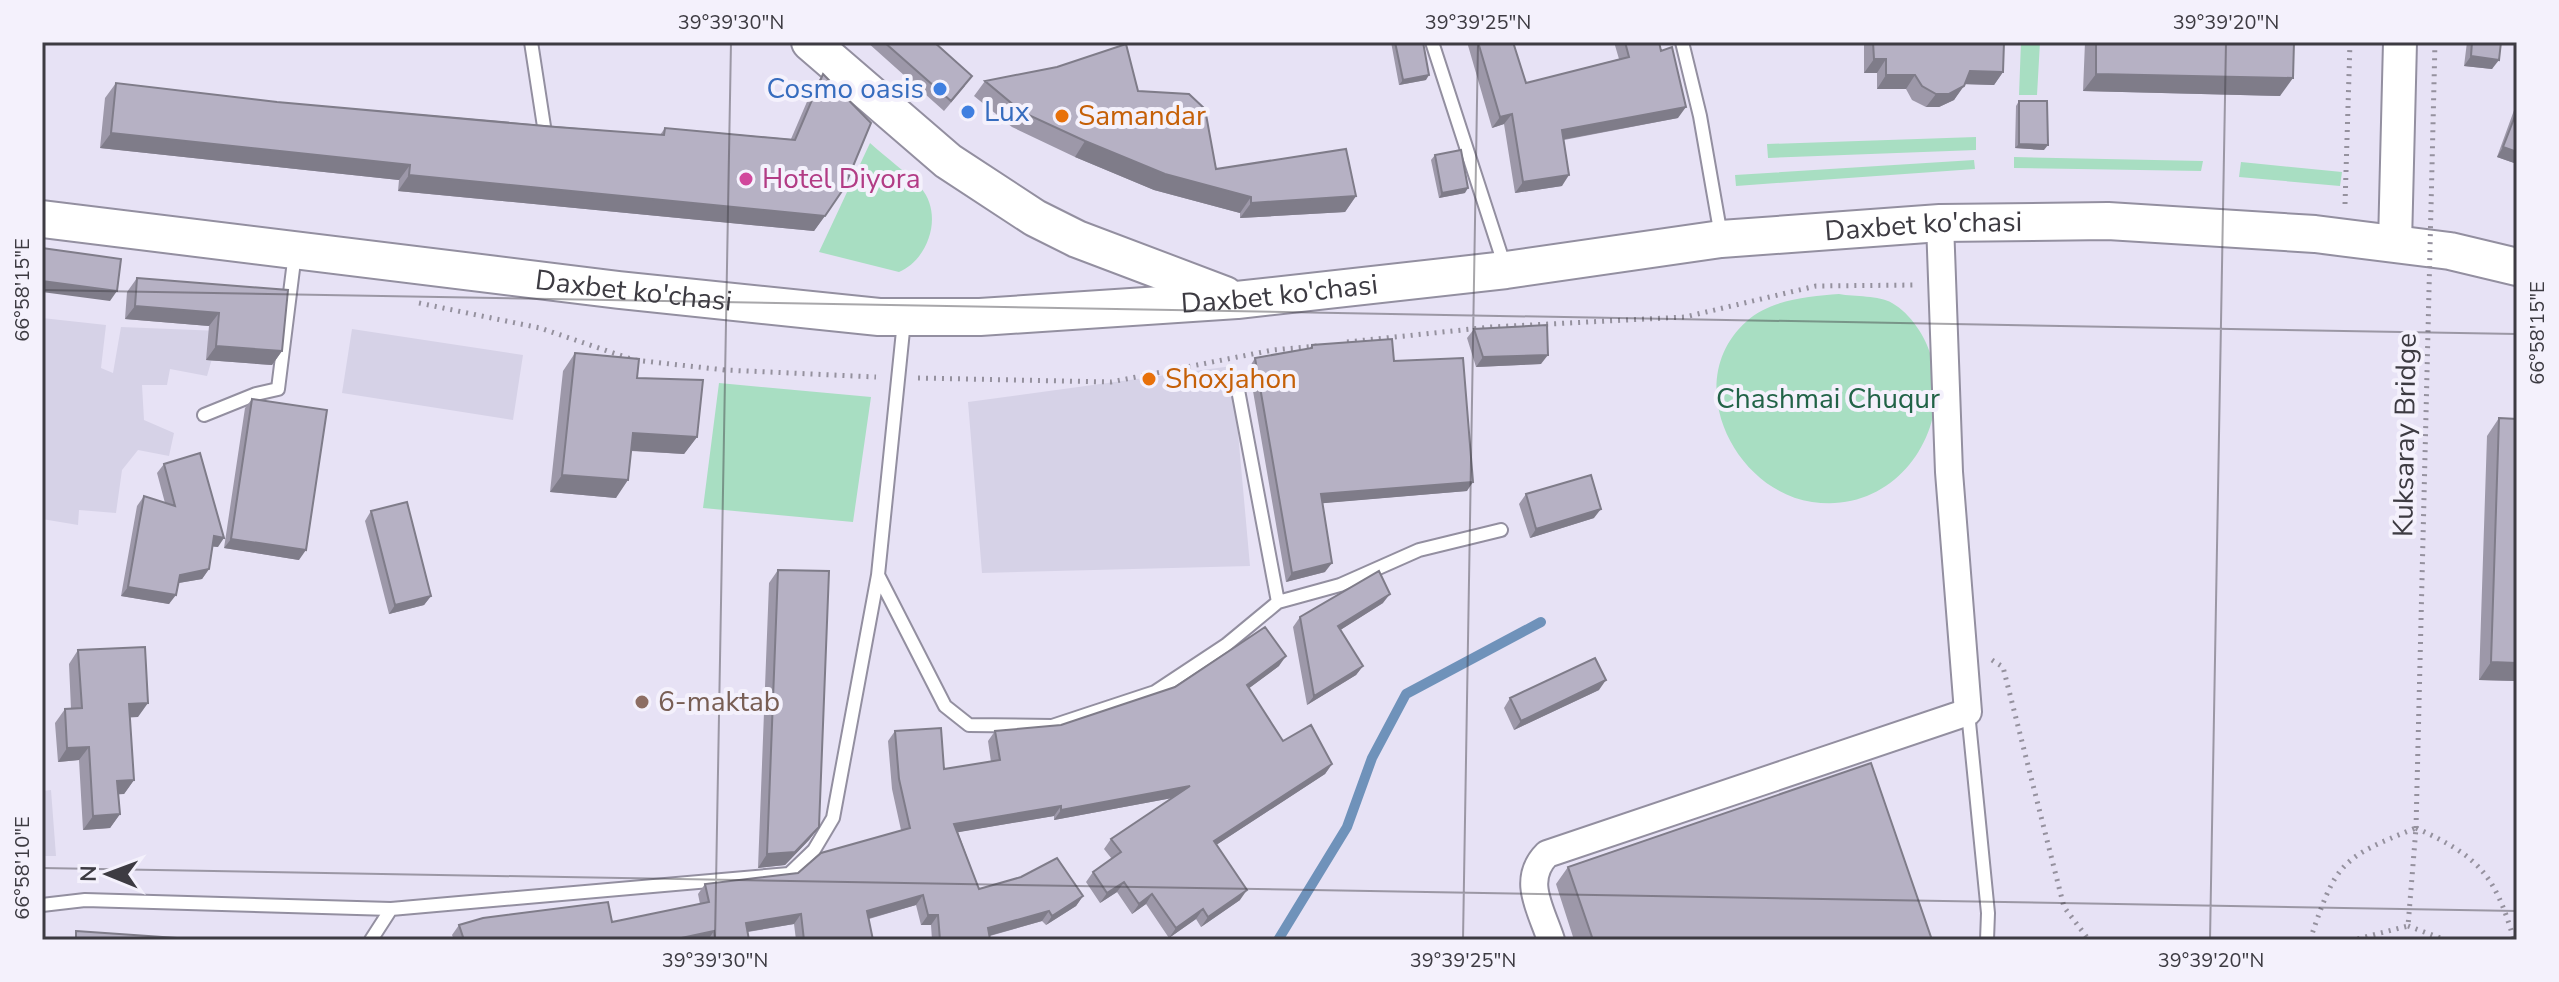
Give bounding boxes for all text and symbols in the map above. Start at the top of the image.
text: 39°39'30"N [678,9,784,36]
text: 39°39'25"N [1425,9,1531,36]
text: 39°39'20"N [2173,9,2279,36]
place label: Cosmo oasis [767,70,924,108]
marker: Cosmo oasis [931,80,949,98]
place label: Lux [984,93,1030,131]
place label: Samandar [1078,97,1206,135]
marker: Lux [959,103,977,121]
marker: Samandar [1053,107,1071,125]
place label: Hotel Diyora [762,160,921,198]
marker: Hotel Diyora [737,170,755,188]
street label: Daxbet ko'chasi [1823,203,2022,250]
text: 66°58'15"E [9,238,36,342]
street label: Daxbet ko'chasi [533,261,734,321]
street label: Daxbet ko'chasi [1180,265,1380,323]
text: 66°58'15"E [2524,281,2551,385]
street label: Kuksaray Bridge [2384,333,2426,537]
place label: Shoxjahon [1165,360,1297,398]
marker: Shoxjahon [1140,370,1158,388]
park label: Chashmai Chuqur [1716,380,1940,418]
place label: 6-maktab [658,683,780,721]
marker: 6-maktab [633,693,651,711]
text: 66°58'10"E [9,816,36,920]
north arrow [68,834,148,914]
text: N [74,865,104,882]
text: 39°39'30"N [662,947,768,974]
text: 39°39'25"N [1410,947,1516,974]
text: 39°39'20"N [2158,947,2264,974]

